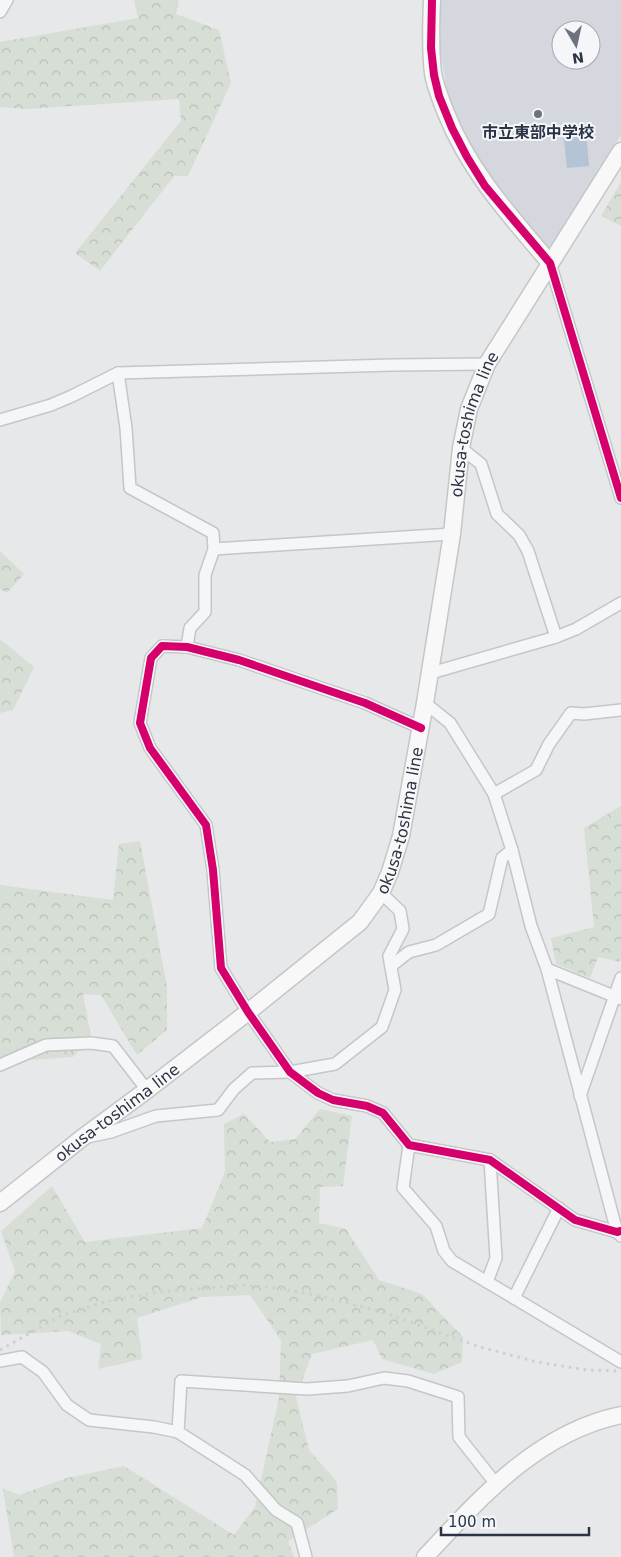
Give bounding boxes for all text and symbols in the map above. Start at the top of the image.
north arrow [551,20,601,70]
text: N [571,49,585,67]
marker: 市立東部中学校 [532,108,544,120]
place label: 市立東部中学校 [482,123,594,142]
street label: okusa-toshima line [446,348,502,498]
street label: okusa-toshima line [372,745,426,897]
street label: okusa-toshima line [51,1059,183,1165]
scale bar [441,1504,588,1536]
text: 100 m [448,1513,496,1531]

